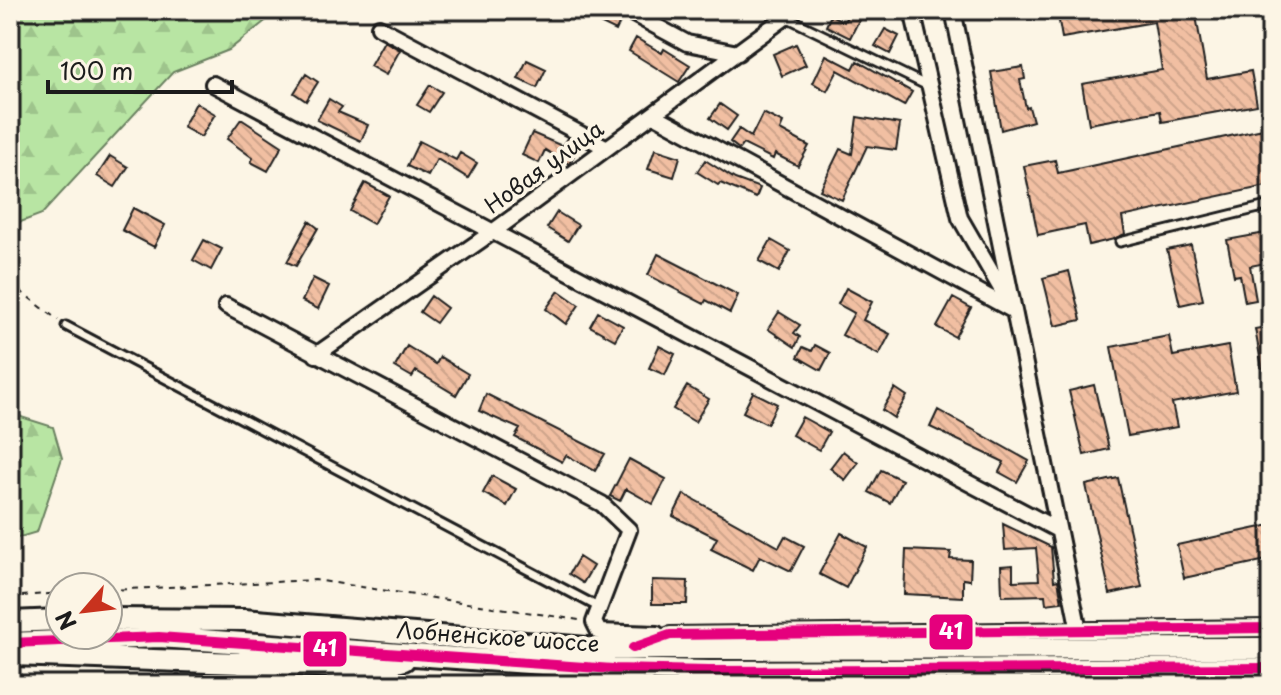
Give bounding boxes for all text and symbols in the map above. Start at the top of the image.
scale bar [48,44,232,94]
text: 100 m [60,52,133,88]
street label: Новая улица [477,111,610,220]
north arrow [44,571,124,651]
text: N [46,606,84,637]
street label: Лобненское шоссе [396,612,601,659]
line badge: 41 [928,613,974,651]
text: 41 [939,613,963,646]
line badge: 41 [302,630,348,668]
text: 41 [313,630,337,663]

